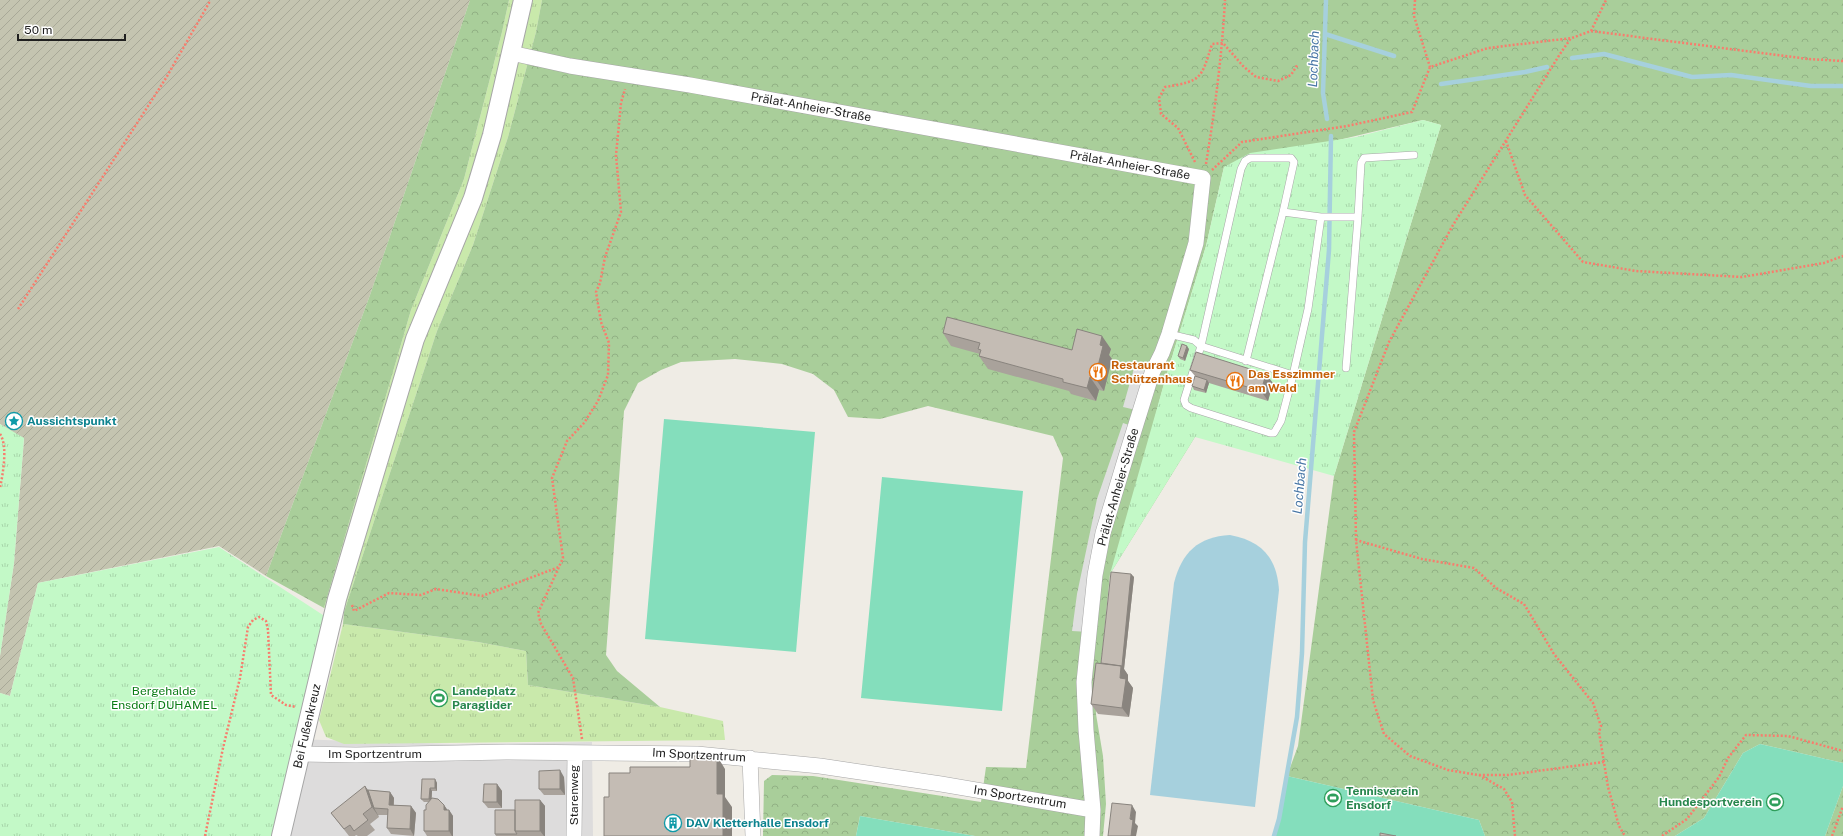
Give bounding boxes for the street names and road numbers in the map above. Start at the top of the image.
street label: Prälat-Anheier-Straße [750,90,873,125]
street label: Prälat-Anheier-Straße [1069,148,1192,183]
street label: Prälat-Anheier-Straße [1094,426,1142,548]
street label: Bei Fußenkreuz [290,682,324,770]
street label: Im Sportzentrum [652,746,746,764]
street label: Im Sportzentrum [328,747,422,761]
street label: Starenweg [567,765,581,825]
street label: Im Sportzentrum [973,783,1067,811]

